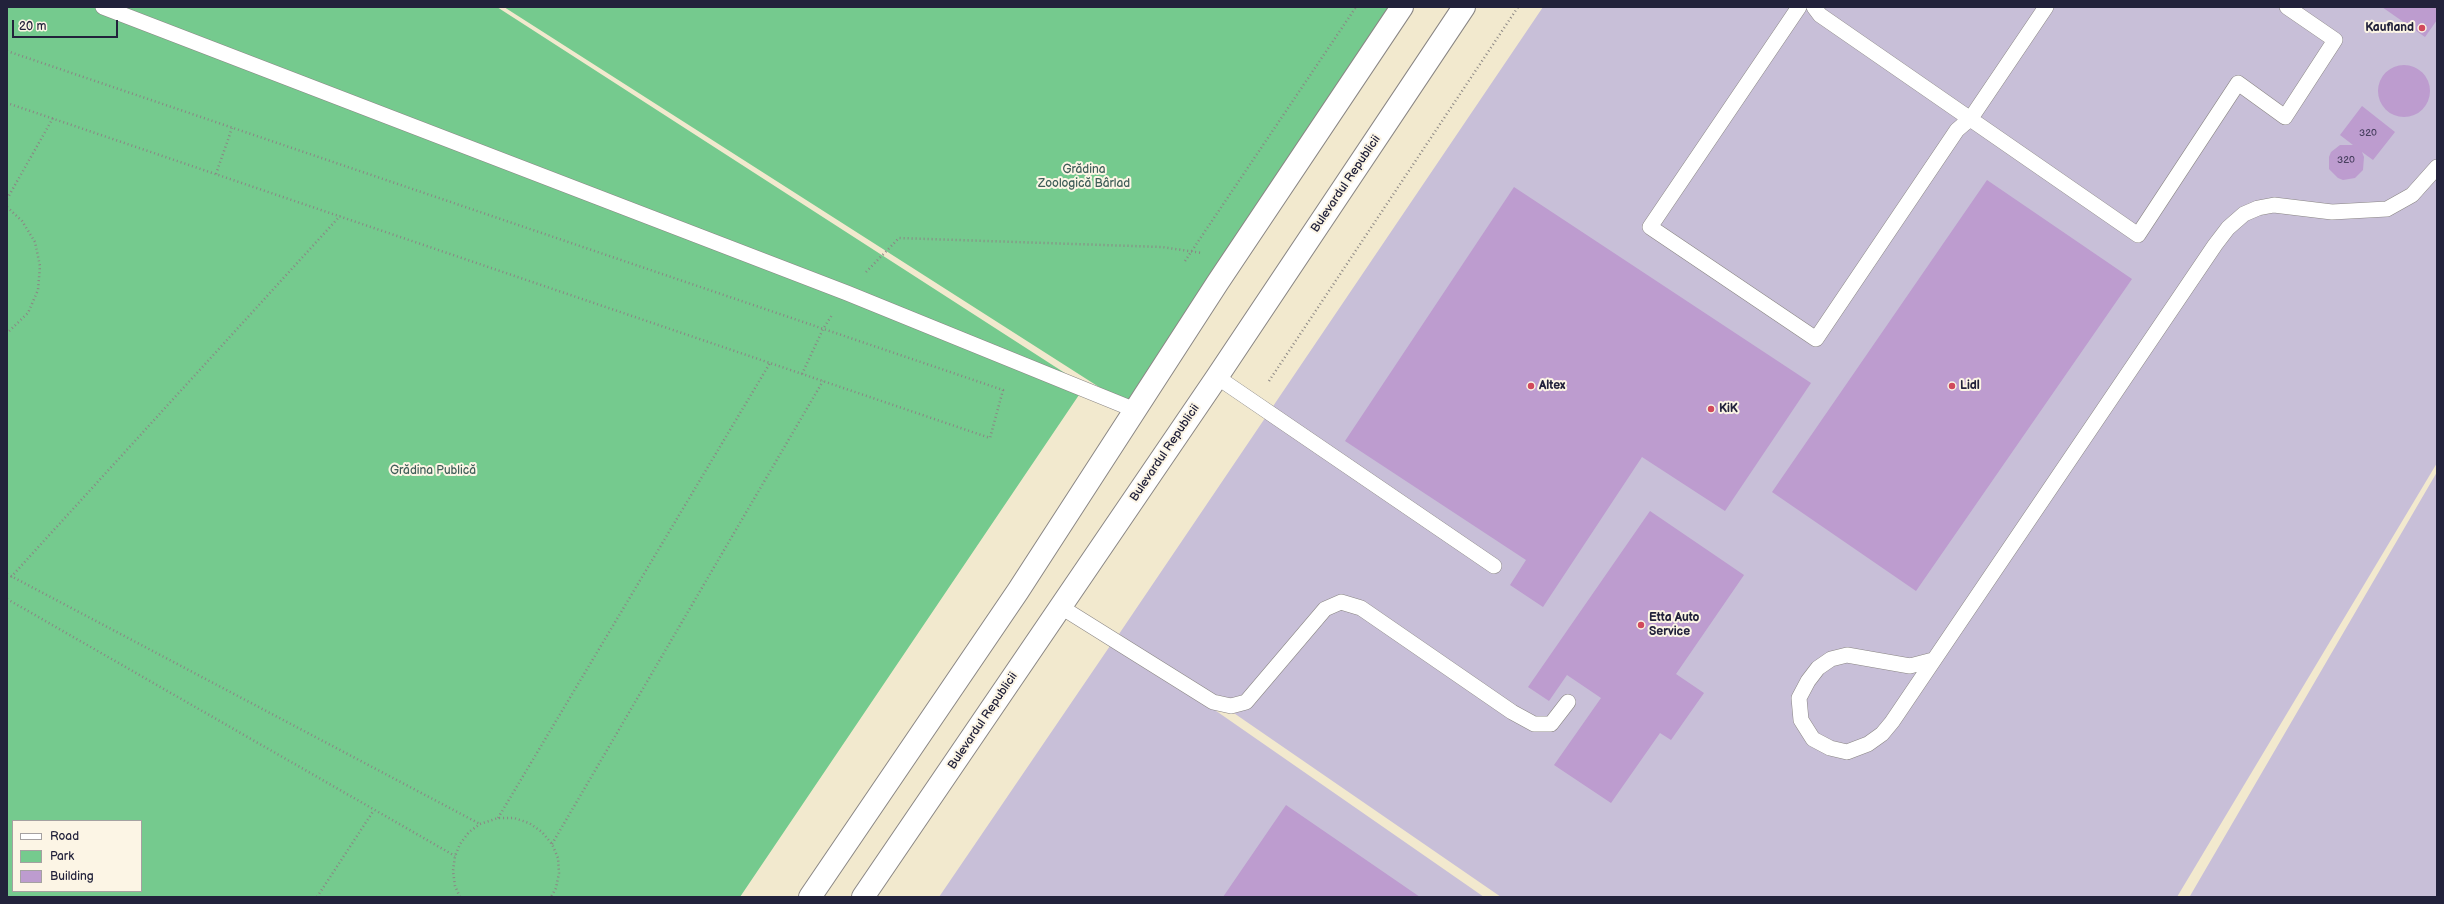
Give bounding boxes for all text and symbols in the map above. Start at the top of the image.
scale bar [14,12,120,38]
text: 20 m [19,19,46,34]
place label: Kaufland [2365,21,2414,35]
marker: Kaufland [2417,23,2427,33]
house number: 320 [2359,127,2377,139]
street label: Bulevardul Republicii [1308,133,1384,235]
house number: 320 [2337,154,2355,166]
park label: Grădina Zoologică Bârlad [1038,163,1130,191]
place label: Altex [1539,379,1565,393]
place label: Lidl [1960,379,1980,393]
marker: Altex [1526,381,1536,391]
marker: Lidl [1947,381,1957,391]
street label: Bulevardul Republicii [1127,402,1203,504]
place label: KiK [1719,402,1738,416]
marker: KiK [1706,404,1716,414]
park label: Grădina Publică [390,464,476,478]
place label: Etta Auto Service [1649,611,1699,639]
marker: Etta Auto Service [1636,620,1646,630]
street label: Bulevardul Republicii [945,670,1021,772]
legend [12,820,142,892]
text: Road [50,829,79,844]
text: Park [50,849,74,864]
text: Building [50,869,94,884]

